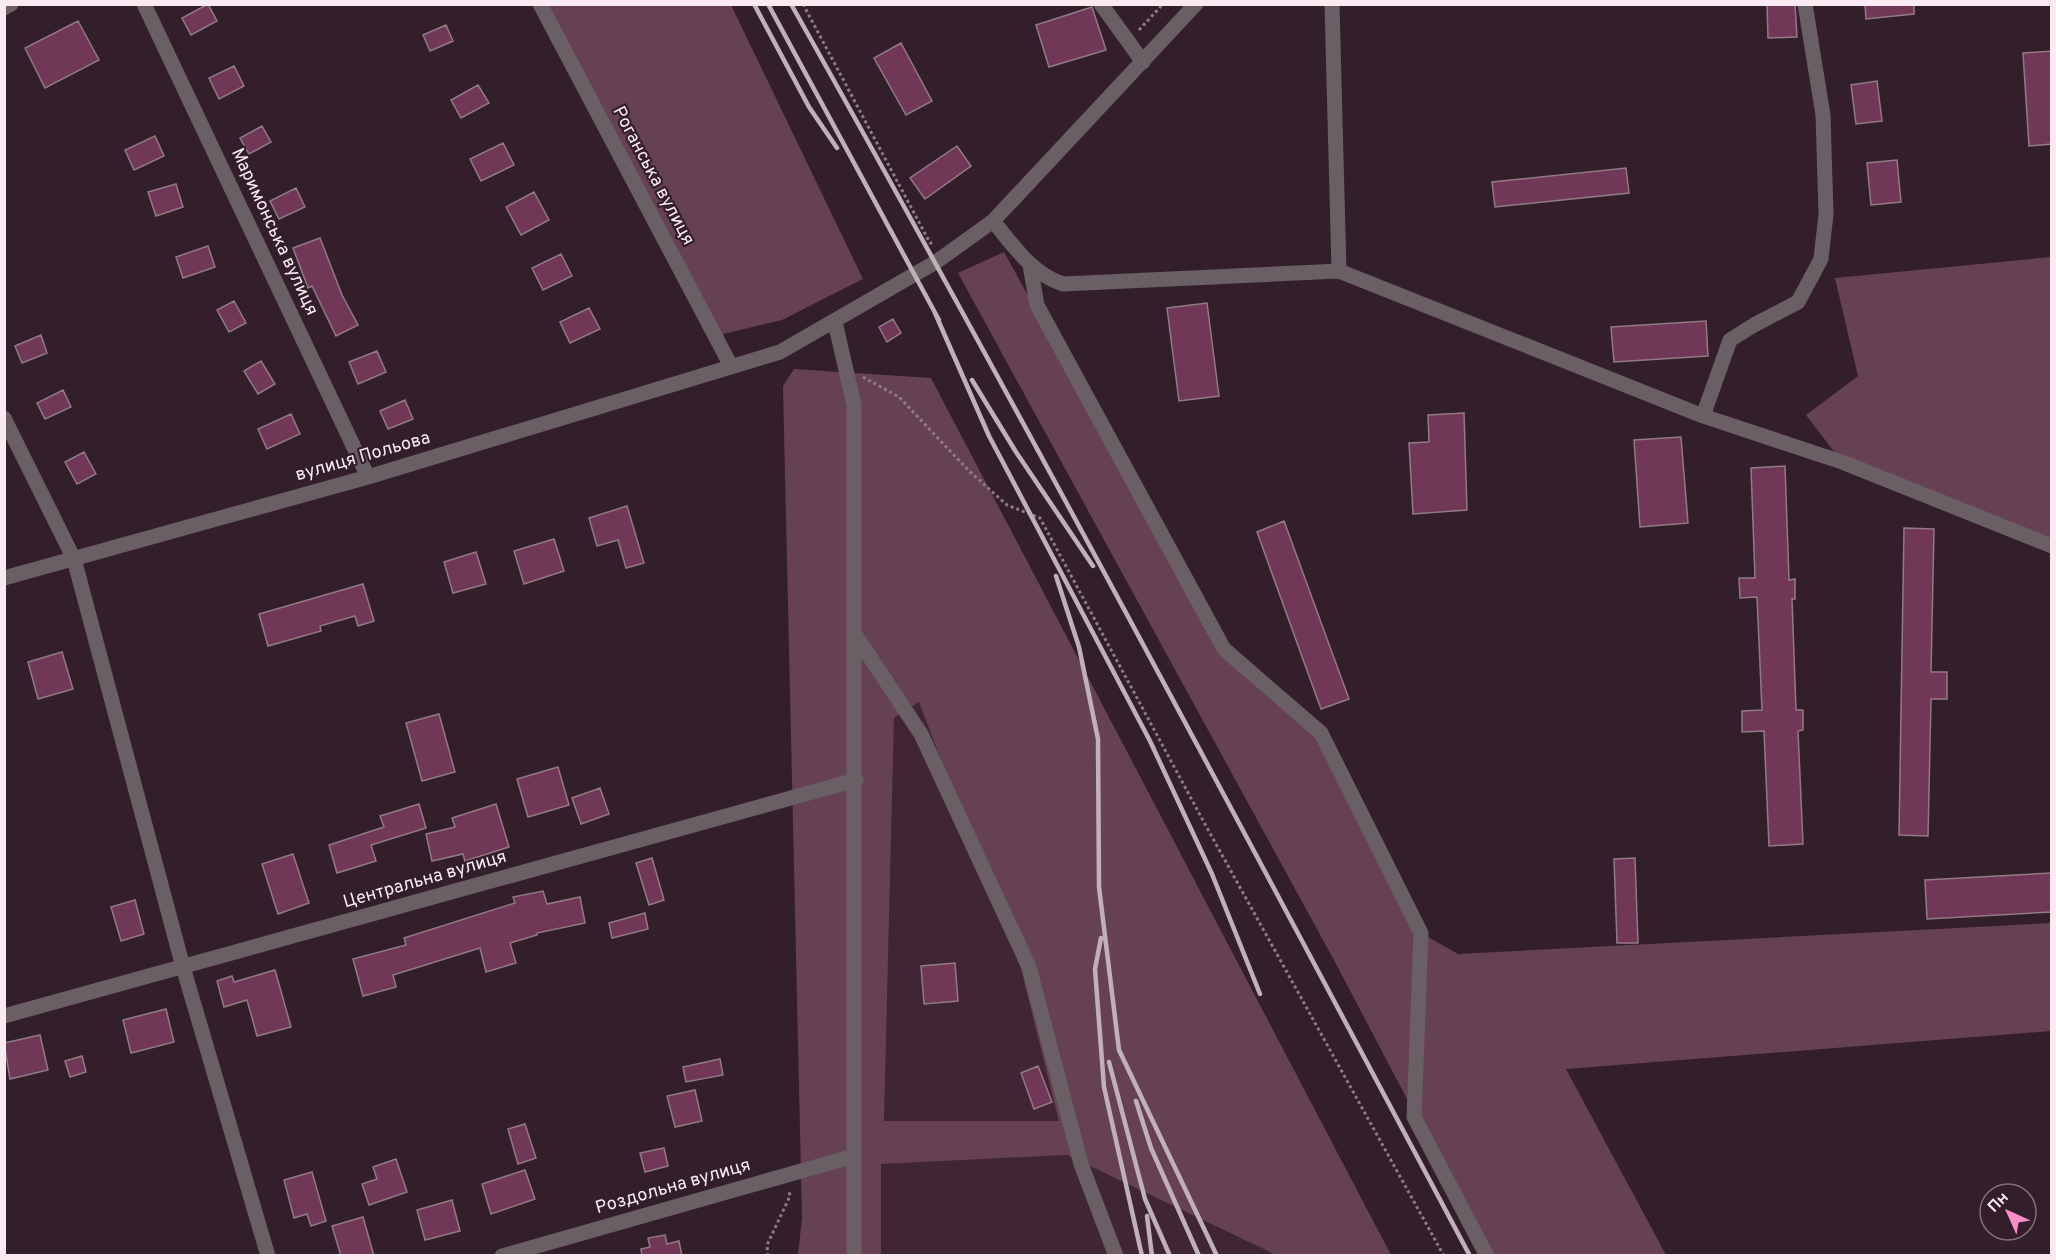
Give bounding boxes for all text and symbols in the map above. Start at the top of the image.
street label: Роганська вулиця [607,103,699,249]
street label: Маримонська вулиця [225,145,323,319]
street label: вулиця Польова [293,427,433,487]
street label: Центральна вулиця [341,846,509,914]
street label: Роздольна вулиця [593,1154,753,1220]
north arrow [1978,1182,2038,1242]
text: Пн [1984,1188,2014,1218]

